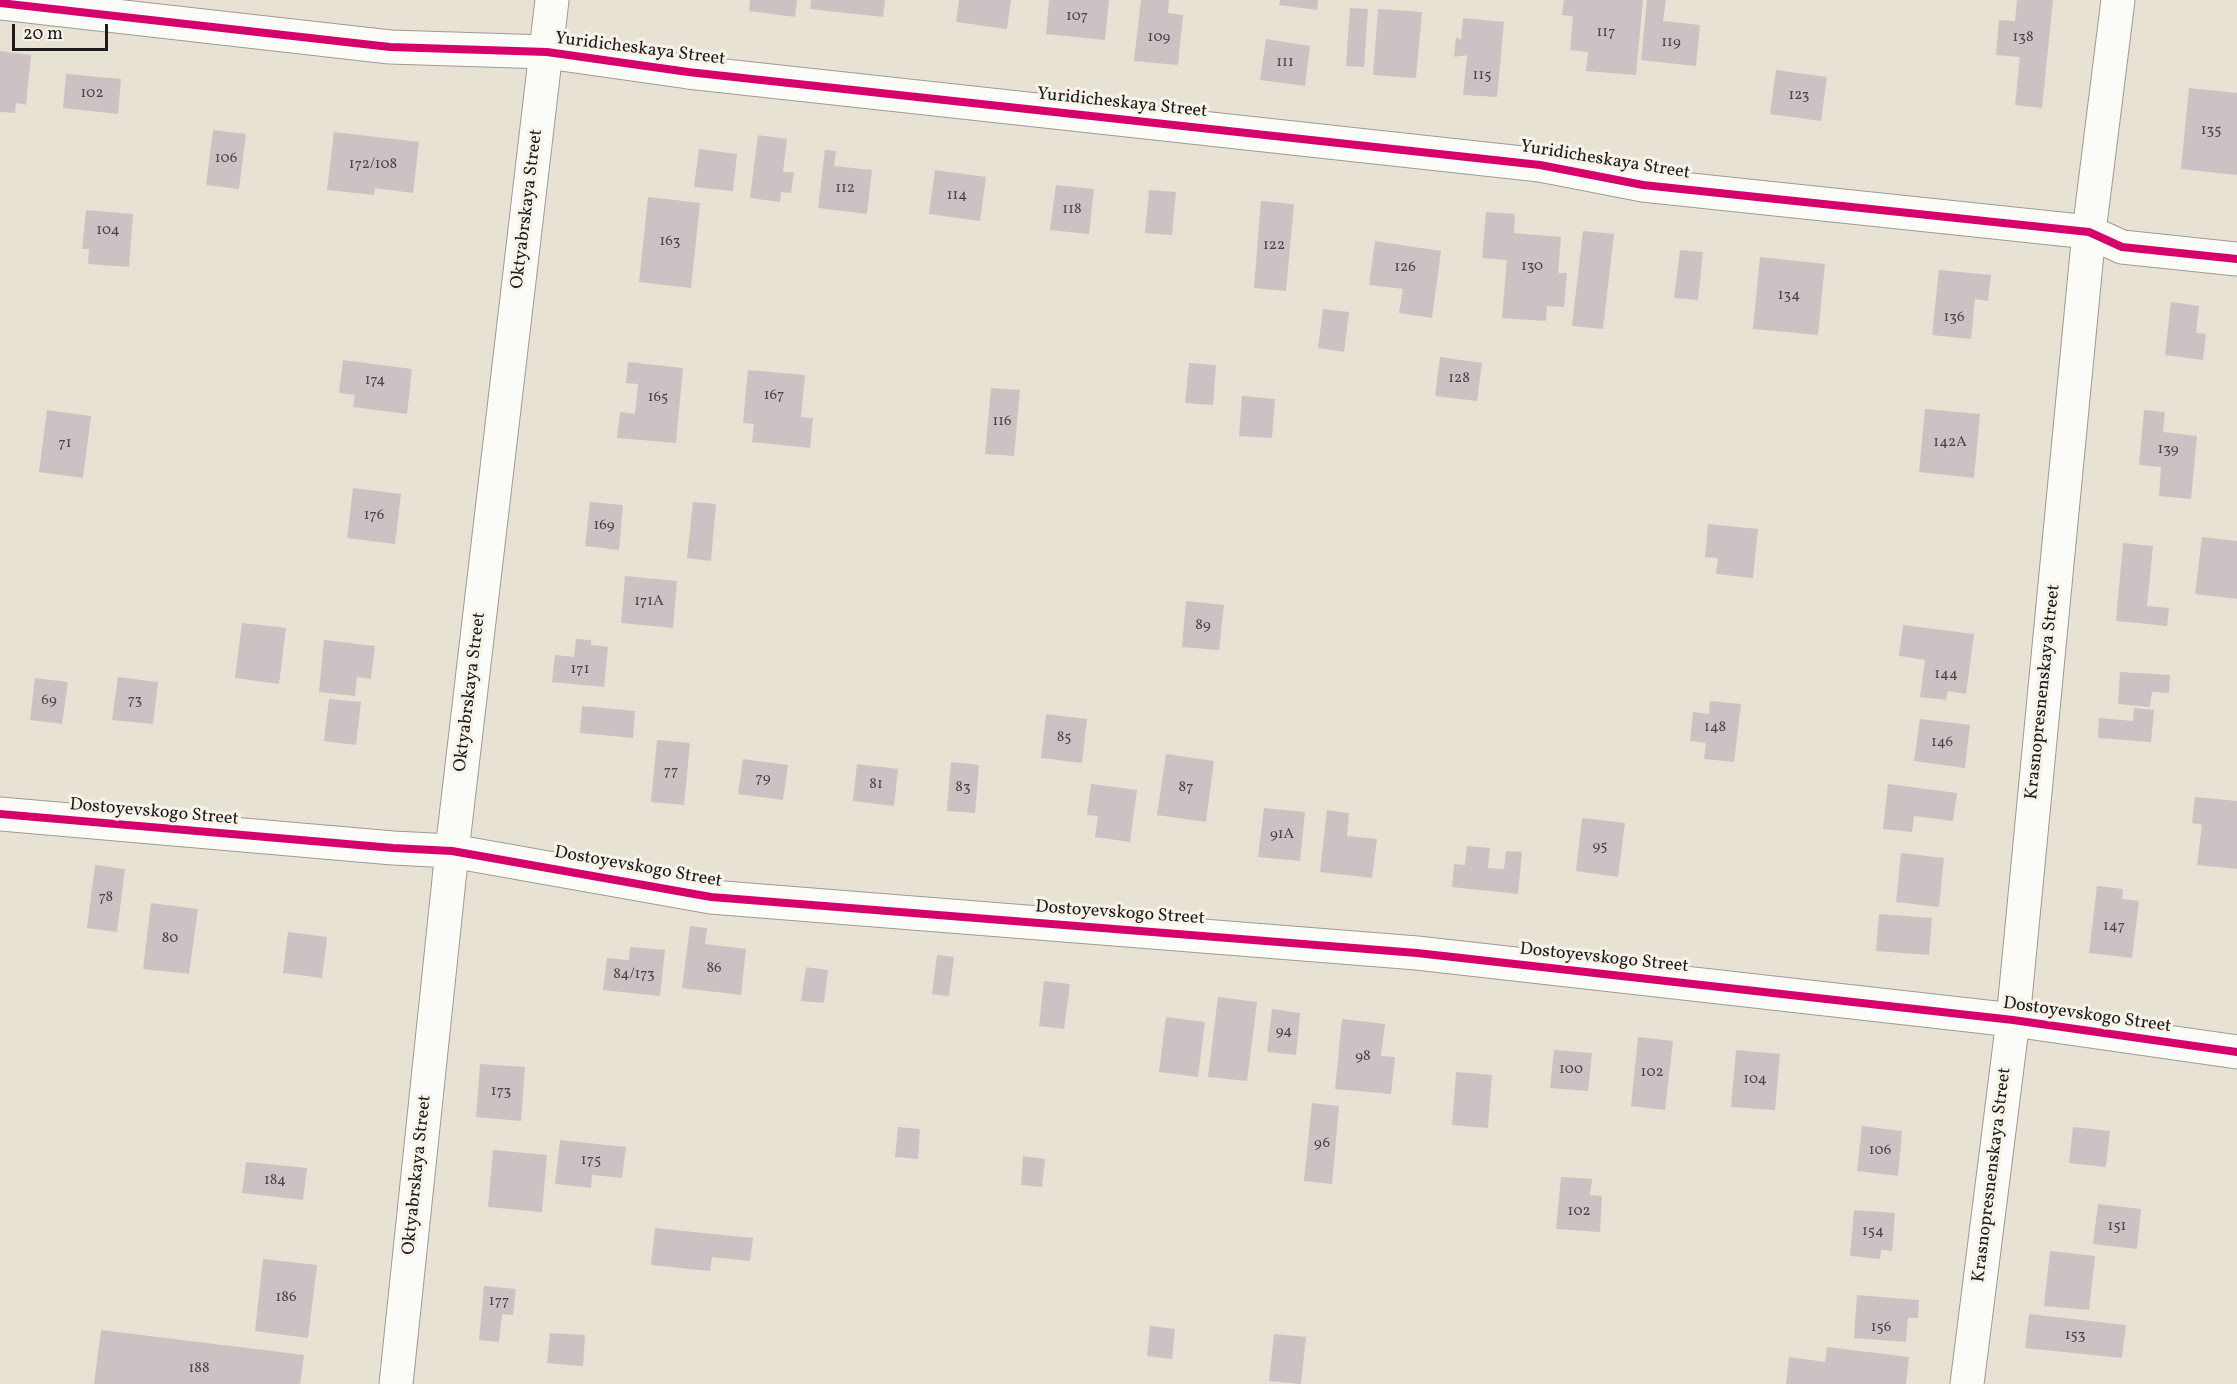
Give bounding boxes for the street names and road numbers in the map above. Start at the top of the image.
street label: Yuridicheskaya Street [554,29,726,71]
street label: Yuridicheskaya Street [1036,84,1208,124]
street label: Oktyabrskaya Street [507,128,549,290]
street label: Yuridicheskaya Street [1519,137,1691,185]
street label: Krasnopresnenskaya Street [2022,583,2066,801]
street label: Oktyabrskaya Street [450,611,492,773]
street label: Dostoyevskogo Street [69,795,239,831]
street label: Dostoyevskogo Street [553,843,723,893]
street label: Dostoyevskogo Street [1035,897,1205,931]
street label: Dostoyevskogo Street [1518,939,1690,979]
street label: Dostoyevskogo Street [2001,993,2173,1039]
street label: Krasnopresnenskaya Street [1969,1066,2017,1284]
street label: Oktyabrskaya Street [399,1094,437,1256]

